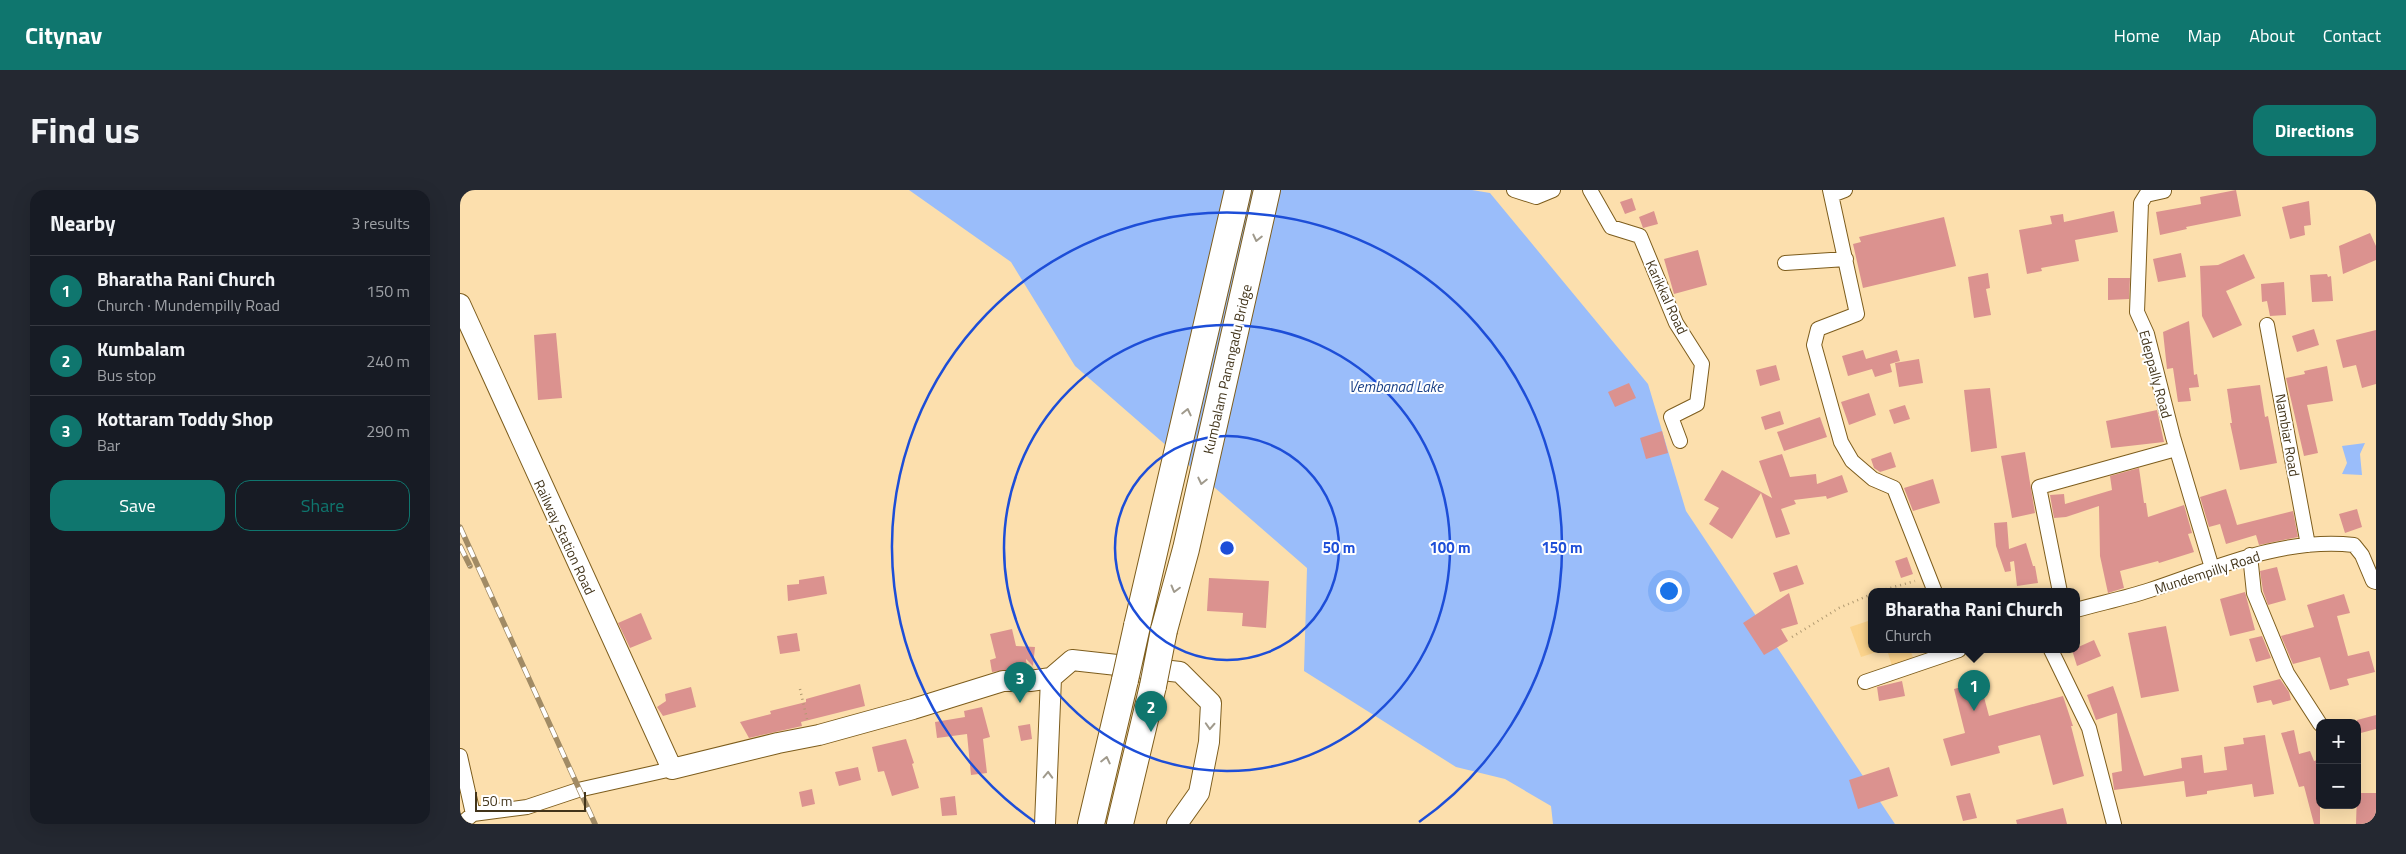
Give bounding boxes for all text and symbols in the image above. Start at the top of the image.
text: Citynav [25,17,102,53]
text: Home [2114,22,2160,49]
text: Map [2188,22,2221,49]
text: About [2249,22,2295,49]
text: Contact [2323,22,2381,49]
text: Find us [30,103,140,157]
button: Directions [2253,105,2376,156]
text: Nearby [50,207,115,239]
text: 3 results [351,211,410,235]
one-way arrow [1252,233,1262,242]
street label: Karikkal Road [1641,256,1693,338]
text: Bharatha Rani Church [97,264,275,293]
text: 1 [62,279,70,303]
text: 150 m [366,279,410,303]
street label: Kumbalam Panangadu Bridge [1197,282,1257,456]
text: Church · Mundempilly Road [97,293,280,317]
street label: Edeppally Road [2134,328,2178,420]
text: Kumbalam [97,334,185,363]
text: 2 [62,349,70,373]
text: 240 m [366,349,410,373]
text: Bus stop [97,363,156,387]
water label: Vembanad Lake [1349,375,1444,398]
street label: Nambiar Road [2270,392,2306,478]
text: Kottaram Toddy Shop [97,404,273,433]
one-way arrow [1181,408,1192,417]
text: 3 [62,419,70,443]
text: 290 m [366,419,410,443]
text: Bar [97,433,120,457]
street label: Railway Station Road [529,476,601,598]
one-way arrow [1197,477,1208,486]
button: Save [50,480,225,531]
button: Share [235,480,410,531]
text: 50 m [1323,536,1355,559]
text: 100 m [1429,536,1471,559]
text: 150 m [1541,536,1583,559]
centre of rings [1218,539,1236,557]
street label: Mundempilly Road [2151,545,2263,599]
your location [1656,578,1682,604]
one-way arrow [1171,585,1181,593]
popup [1868,588,2080,653]
text: Bharatha Rani Church [1885,594,2063,623]
text: Church [1885,623,1932,647]
pin: 3 [1004,662,1036,703]
pin: 1 [1958,670,1990,711]
pin: 2 [1135,691,1167,732]
map controls [2316,719,2361,809]
button: + [2316,719,2361,764]
one-way arrow [1204,722,1215,730]
one-way arrow [1100,755,1111,764]
button: − [2316,764,2361,809]
one-way arrow [1043,771,1054,779]
scale bar [475,789,586,812]
text: 50 m [482,790,512,811]

